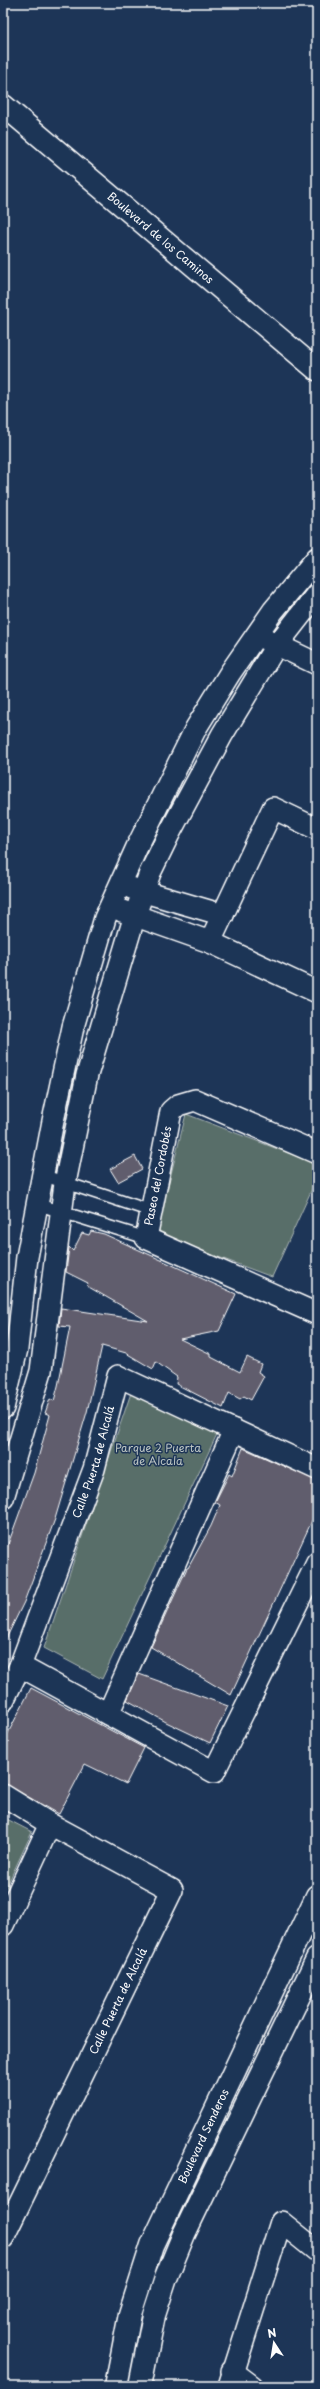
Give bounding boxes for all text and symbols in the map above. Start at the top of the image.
street label: Boulevard de los Caminos [104,188,218,287]
street label: Paseo del Cordobés [140,1125,175,1227]
street label: Calle Puerta de Alcalá [67,1404,118,1520]
park label: Parque 2 Puerta de Alcala [115,1439,201,1469]
street label: Calle Puerta de Alcalá [84,1944,151,2057]
street label: Boulevard Senderos [173,2086,233,2186]
north arrow [254,2323,294,2363]
text: N [266,2323,278,2342]

